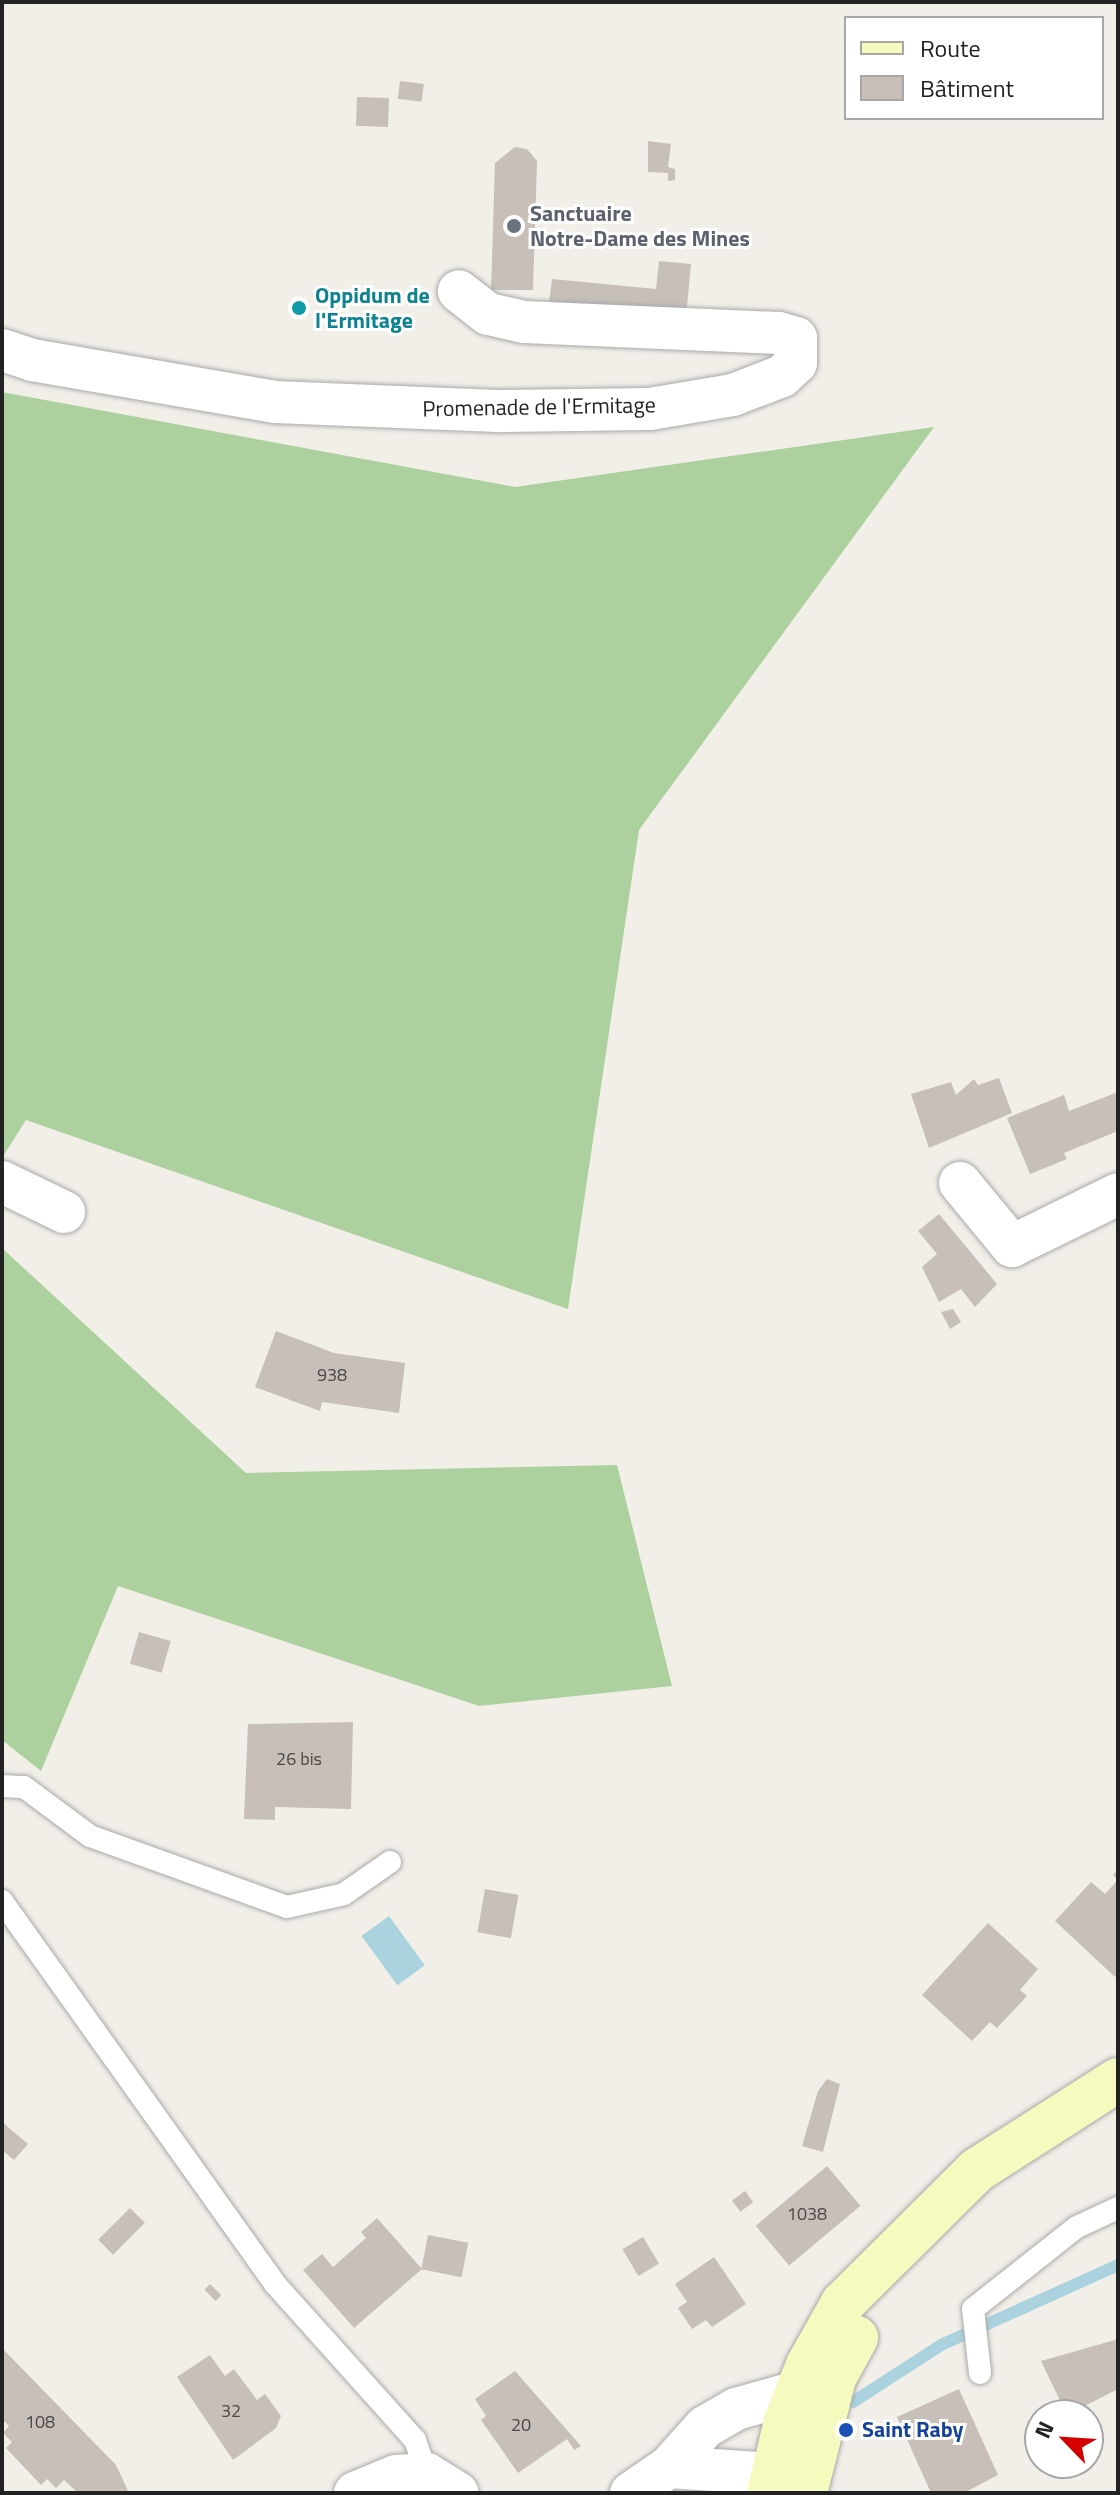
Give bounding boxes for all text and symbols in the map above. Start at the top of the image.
legend [844,16,1104,120]
text: Route [920,30,981,66]
text: Bâtiment [920,70,1014,106]
place label: Sanctuaire Notre-Dame des Mines [530,200,750,252]
marker: Sanctuaire Notre-Dame des Mines [505,217,523,235]
place label: Oppidum de l'Ermitage [315,282,430,334]
marker: Oppidum de l'Ermitage [290,299,308,317]
street label: Promenade de l'Ermitage [422,392,656,422]
house number: 938 [317,1364,347,1386]
house number: 26 bis [276,1748,322,1770]
house number: 1038 [787,2203,827,2225]
north arrow [1024,2399,1104,2479]
house number: 32 [221,2400,241,2422]
house number: 108 [25,2411,55,2433]
house number: 20 [511,2414,531,2436]
text: N [1025,2416,1063,2444]
place label: Saint Raby [862,2417,963,2443]
marker: Saint Raby [837,2421,855,2439]

